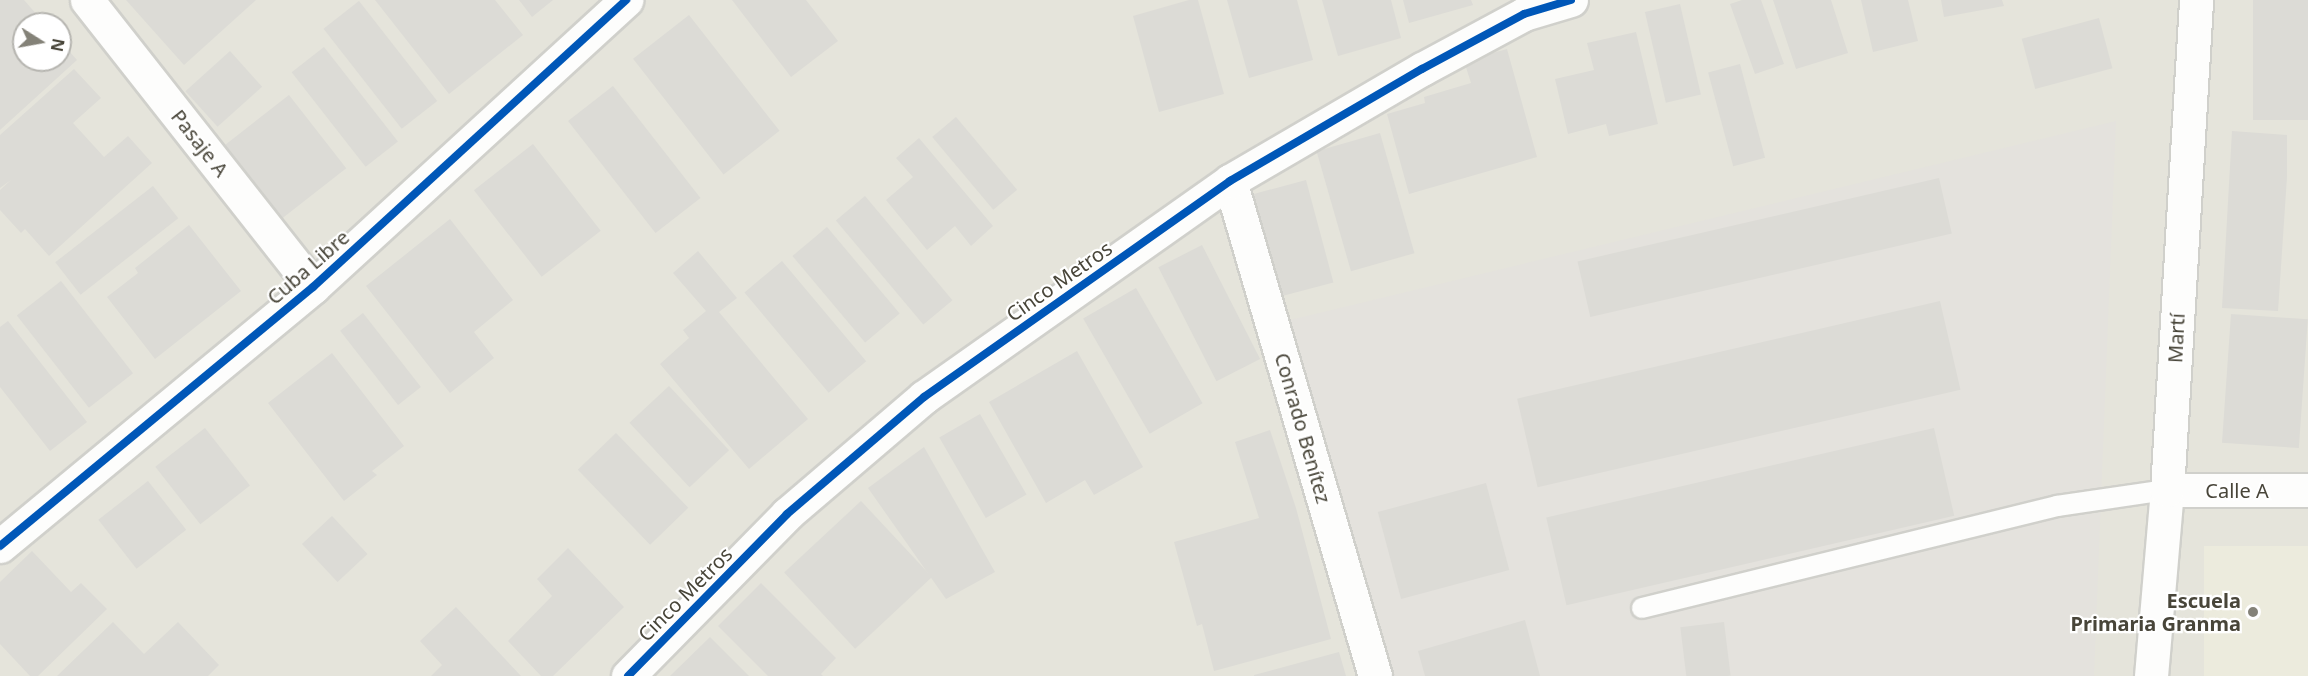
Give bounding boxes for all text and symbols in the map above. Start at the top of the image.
north arrow [12,12,72,72]
text: N [46,37,70,54]
street label: Pasaje A [166,105,234,181]
street label: Cuba Libre [262,225,354,309]
street label: Cinco Metros [1002,236,1116,326]
street label: Martí [2163,312,2189,364]
street label: Conrado Benítez [1270,350,1336,506]
street label: Calle A [2205,478,2269,502]
street label: Cinco Metros [633,542,737,646]
place label: Escuela Primaria Granma [2071,588,2241,635]
marker: Escuela Primaria Granma [2246,605,2260,619]

